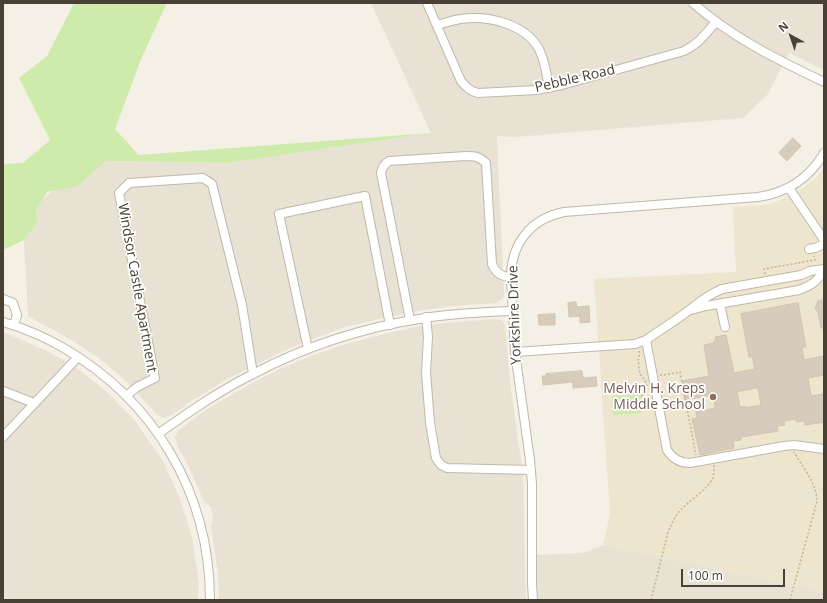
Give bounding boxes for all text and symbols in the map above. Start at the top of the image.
north arrow [771,16,811,56]
text: N [775,18,791,35]
street label: Pebble Road [533,62,617,96]
street label: Windsor Castle Apartment [114,202,160,374]
street label: Yorkshire Drive [505,265,525,365]
place label: Melvin H. Kreps Middle School [603,381,705,414]
marker: Melvin H. Kreps Middle School [708,392,718,402]
scale bar [683,561,787,587]
text: 100 m [688,567,723,584]

